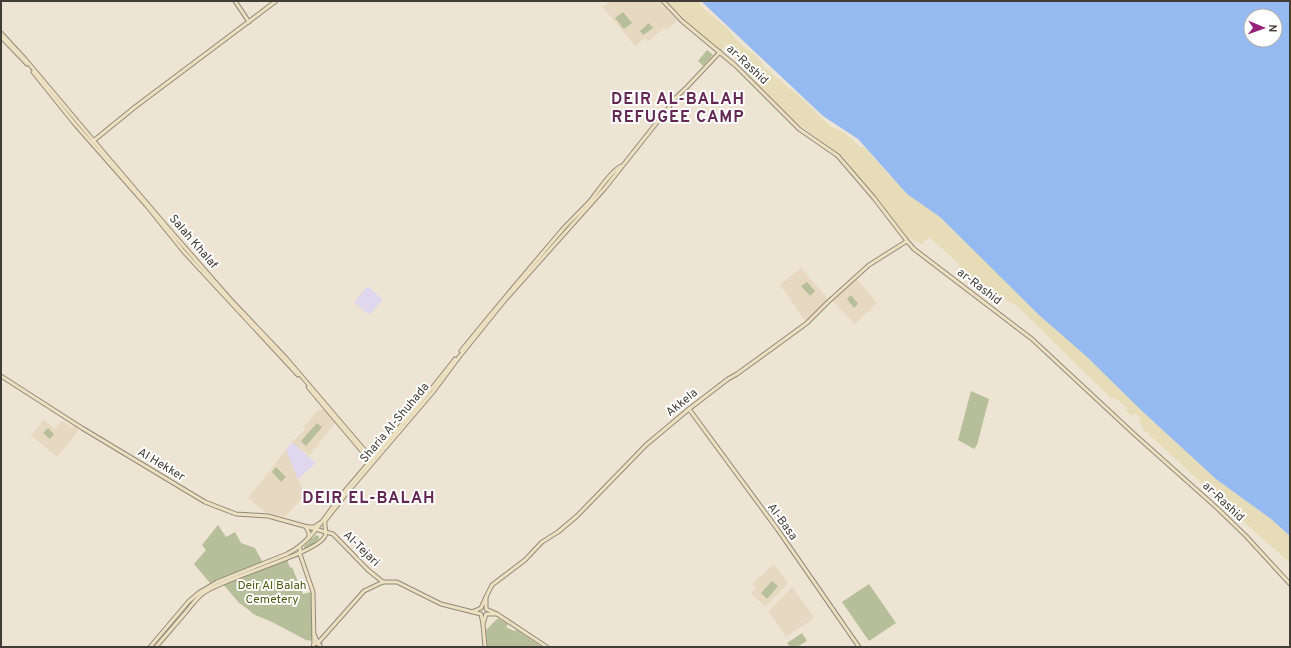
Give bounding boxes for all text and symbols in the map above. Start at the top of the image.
north arrow [1243,8,1283,48]
text: N [1265,24,1279,33]
street label: ar-Rashid [723,41,771,89]
district label: DEIR AL-BALAH REFUGEE CAMP [611,90,745,128]
street label: Salah Khalaf [165,211,221,273]
street label: ar-Rashid [953,265,1005,309]
street label: Sharia Al-Shuhada [357,380,433,466]
street label: Akkela [663,385,701,421]
street label: Al Hekker [134,445,188,486]
street label: ar-Rashid [1199,478,1247,526]
district label: DEIR EL-BALAH [302,489,436,509]
street label: Al-Basa [763,500,801,544]
street label: Al-Tejari [339,528,383,570]
park label: Deir Al Balah Cemetery [237,578,307,608]

